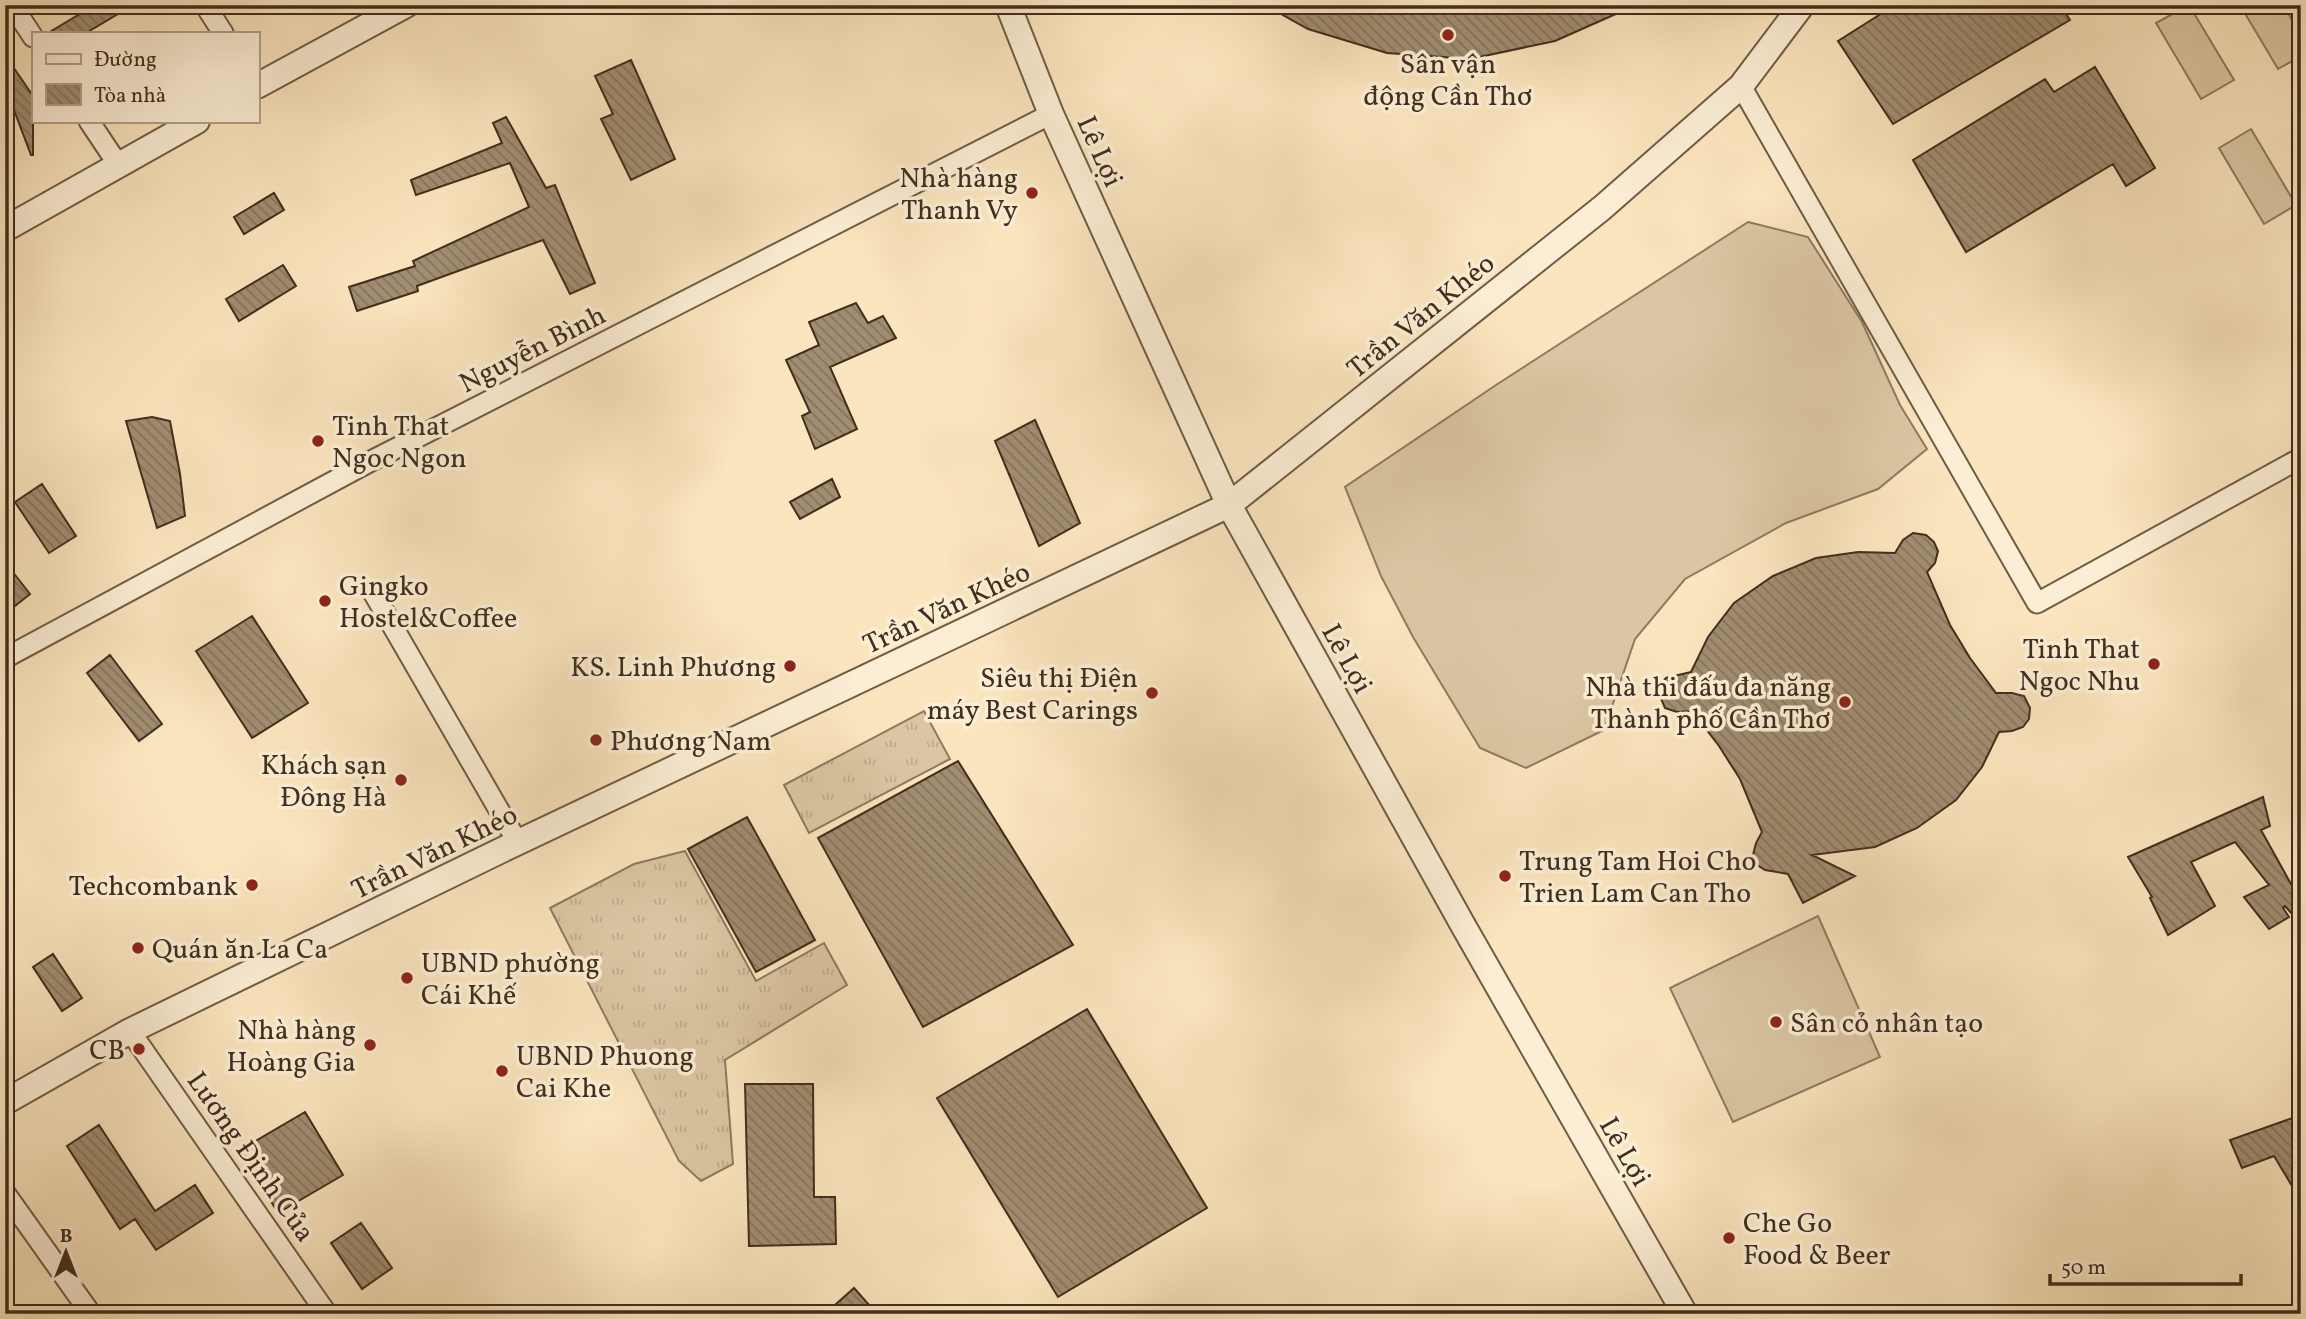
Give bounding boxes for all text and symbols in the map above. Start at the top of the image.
marker: Sân vận động Cần Thơ [1440,27,1456,43]
legend [32,32,259,122]
text: Đường [94,46,157,75]
place label: Sân vận động Cần Thơ [1363,46,1533,117]
text: Tòa nhà [94,82,166,111]
street label: Lê Lợi [1066,110,1132,194]
place label: Nhà hàng Thanh Vy [899,160,1018,231]
marker: Nhà hàng Thanh Vy [1024,185,1040,201]
street label: Trần Văn Khéo [1339,245,1504,389]
street label: Nguyễn Bình [453,297,613,404]
place label: Tinh That Ngoc Ngon [332,408,467,479]
marker: Tinh That Ngoc Ngon [310,433,326,449]
street label: Trần Văn Khéo [857,553,1037,665]
place label: Gingko Hostel&Coffee [339,568,517,639]
marker: Gingko Hostel&Coffee [317,593,333,609]
street label: Lê Lợi [1311,617,1381,701]
place label: Tinh That Ngoc Nhu [2019,631,2140,702]
place label: KS. Linh Phương [570,649,776,688]
marker: Tinh That Ngoc Nhu [2146,656,2162,672]
marker: KS. Linh Phương [782,658,798,674]
place label: Siêu thị Điện máy Best Carings [927,660,1138,731]
place label: Nhà thi đấu đa năng Thành phố Cần Thơ [1585,669,1831,740]
marker: Siêu thị Điện máy Best Carings [1144,685,1160,701]
marker: Nhà thi đấu đa năng Thành phố Cần Thơ [1837,694,1853,710]
place label: Phương Nam [610,723,771,762]
marker: Phương Nam [588,732,604,748]
place label: Khách sạn Đông Hà [261,747,387,818]
marker: Khách sạn Đông Hà [393,772,409,788]
street label: Trần Văn Khéo [346,796,525,910]
place label: Trung Tam Hoi Cho Trien Lam Can Tho [1519,843,1756,914]
place label: Techcombank [68,868,238,907]
marker: Trung Tam Hoi Cho Trien Lam Can Tho [1497,868,1513,884]
marker: Techcombank [244,877,260,893]
place label: Quán ăn La Ca [152,931,328,970]
marker: Quán ăn La Ca [130,940,146,956]
place label: UBND phường Cái Khế [421,945,600,1016]
marker: UBND phường Cái Khế [399,970,415,986]
place label: Sân cỏ nhân tạo [1790,1005,1983,1044]
place label: Nhà hàng Hoàng Gia [227,1012,356,1083]
marker: Sân cỏ nhân tạo [1768,1014,1784,1030]
place label: CB [89,1032,125,1071]
marker: Nhà hàng Hoàng Gia [362,1037,378,1053]
place label: UBND Phuong Cai Khe [516,1038,694,1109]
marker: CB [131,1041,147,1057]
marker: UBND Phuong Cai Khe [494,1063,510,1079]
street label: Lương Định Của [177,1064,323,1251]
street label: Lê Lợi [1588,1110,1659,1194]
place label: Che Go Food & Beer [1743,1205,1891,1276]
north arrow [32,1218,102,1288]
text: B [60,1224,72,1250]
marker: Che Go Food & Beer [1721,1230,1737,1246]
scale bar [2050,1242,2241,1286]
text: 50 m [2061,1254,2106,1283]

